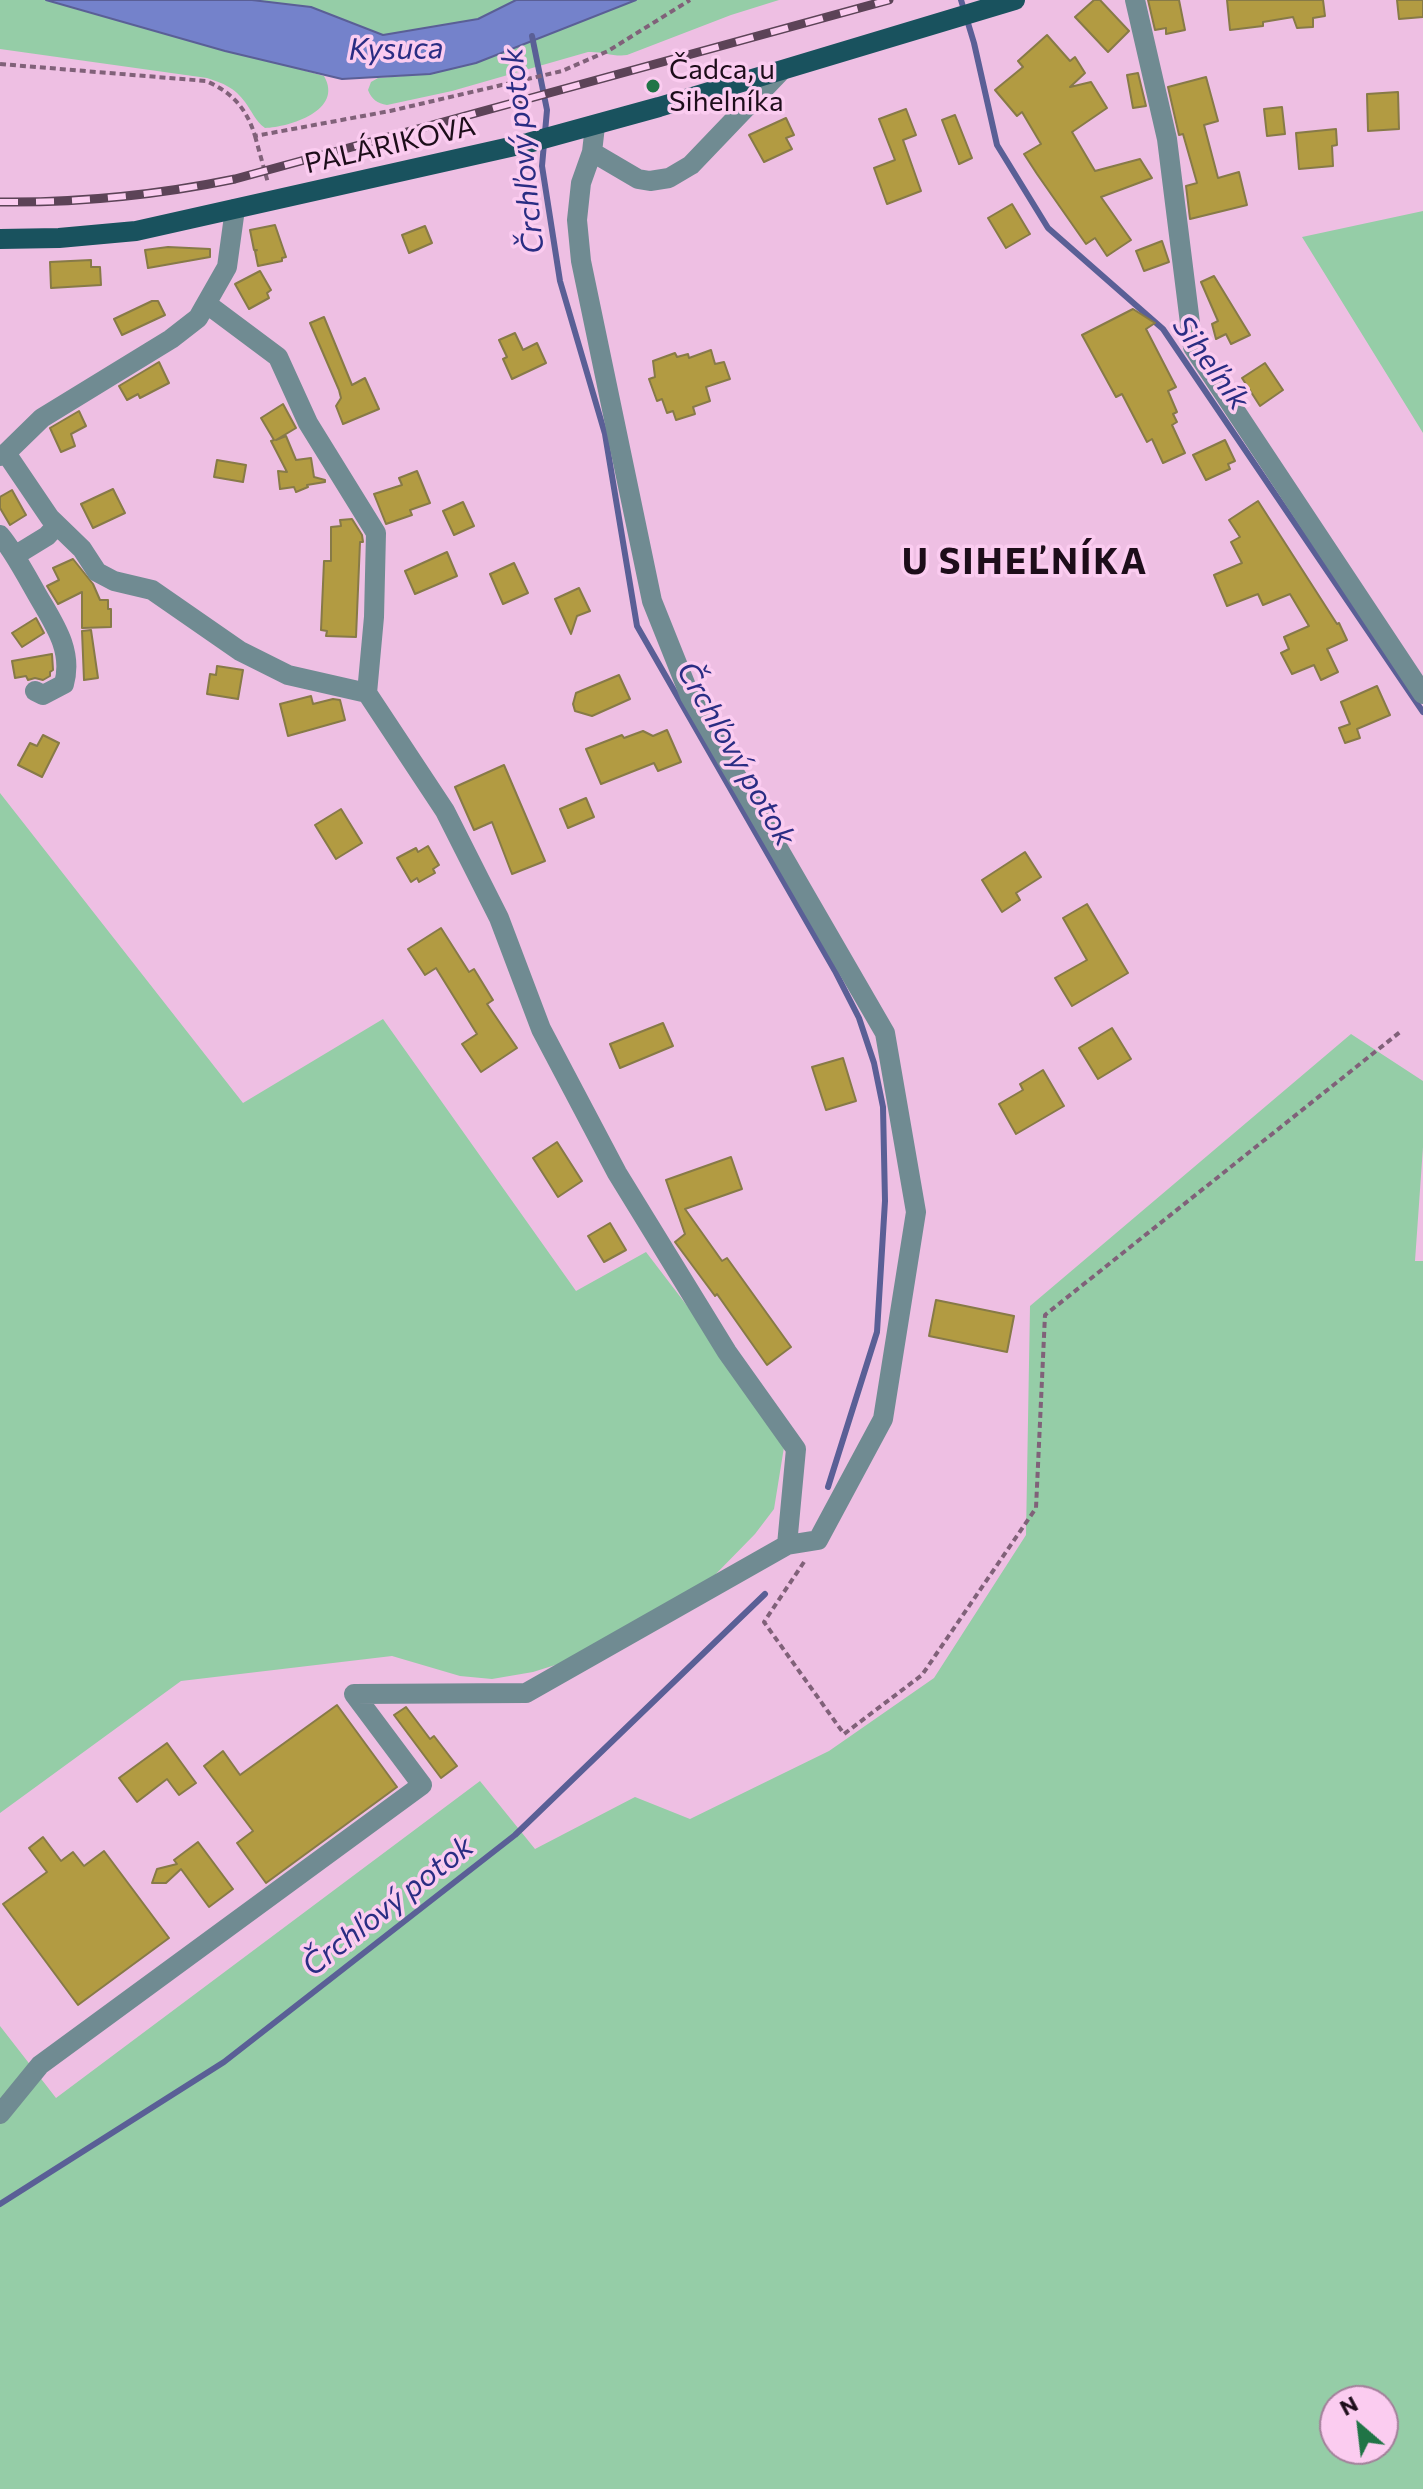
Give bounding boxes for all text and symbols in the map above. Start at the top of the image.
water label: Kysuca [348,30,444,68]
water label: Črchľový potok [494,46,552,256]
place label: Čadca, u Sihelníka [669,53,784,119]
marker: Čadca, u Sihelníka [644,77,662,95]
street label: PALÁRIKOVA [301,109,479,181]
water label: Siheľník [1165,309,1257,417]
district label: U SIHEĽNÍKA [902,540,1148,584]
water label: Črchľový potok [669,655,803,853]
water label: Črchľový potok [295,1828,481,1984]
north arrow [1319,2385,1399,2465]
text: N [1335,2389,1362,2421]

